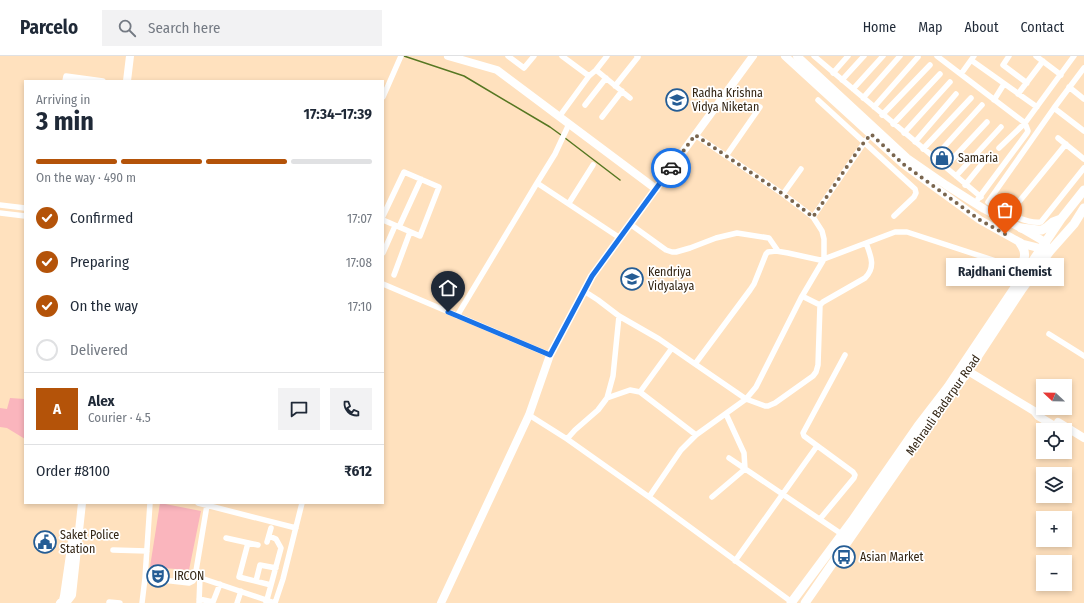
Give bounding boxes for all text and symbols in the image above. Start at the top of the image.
search box [102,10,382,46]
text: Parcelo [20,16,78,39]
icon: search [116,17,138,39]
text: Search here [148,19,220,37]
text: Home [863,19,896,36]
text: Map [918,19,942,36]
text: About [964,19,999,36]
text: Contact [1021,19,1064,36]
place label: Radha Krishna Vidya Niketan [692,86,763,114]
school or university icon: Radha Krishna Vidya Niketan [664,87,690,113]
text: Arriving in [36,92,90,107]
text: 17:34–17:39 [304,105,372,123]
text: 3 min [36,106,94,137]
shop icon: Samaria [929,145,955,171]
courier [651,148,691,188]
place label: Samaria [958,151,998,165]
icon: car [660,157,682,179]
text: On the way · 490 m [36,170,136,185]
pin [988,193,1022,234]
icon: bag [994,199,1016,221]
icon: check [36,207,58,229]
text: Confirmed [70,209,133,227]
text: 17:07 [347,211,372,226]
icon: check [36,251,58,273]
text: Preparing [70,253,129,271]
text: 17:08 [346,255,372,270]
callout: Rajdhani Chemist [946,258,1064,286]
text: Rajdhani Chemist [958,264,1052,279]
place label: Kendriya Vidyalaya [648,265,695,293]
school or university icon: Kendriya Vidyalaya [619,266,645,292]
pin [431,271,465,312]
icon: home [437,277,459,299]
icon: check [36,295,58,317]
text: On the way [70,297,138,315]
text: 17:10 [348,299,372,314]
text: Delivered [70,341,128,359]
street label: Mehrauli Badarpur Road [903,352,983,458]
north arrow [1036,379,1072,415]
map controls [1036,379,1072,591]
button: chat [278,388,320,430]
button: phone [330,388,372,430]
text: Alex [88,392,115,410]
text: A [53,400,61,418]
text: Courier · 4.5 [88,410,151,425]
button: locate [1036,423,1072,459]
text: Order #8100 [36,462,110,480]
text: ₹612 [344,462,372,480]
button: layers [1036,467,1072,503]
button: + [1036,511,1072,547]
place label: Saket Police Station [60,528,119,556]
public building icon: Saket Police Station [32,529,58,555]
bus stop icon: Asian Market [831,544,857,570]
place label: Asian Market [860,550,923,564]
button: − [1036,555,1072,591]
theatre icon: IRCON [145,563,171,589]
place label: IRCON [174,569,204,583]

